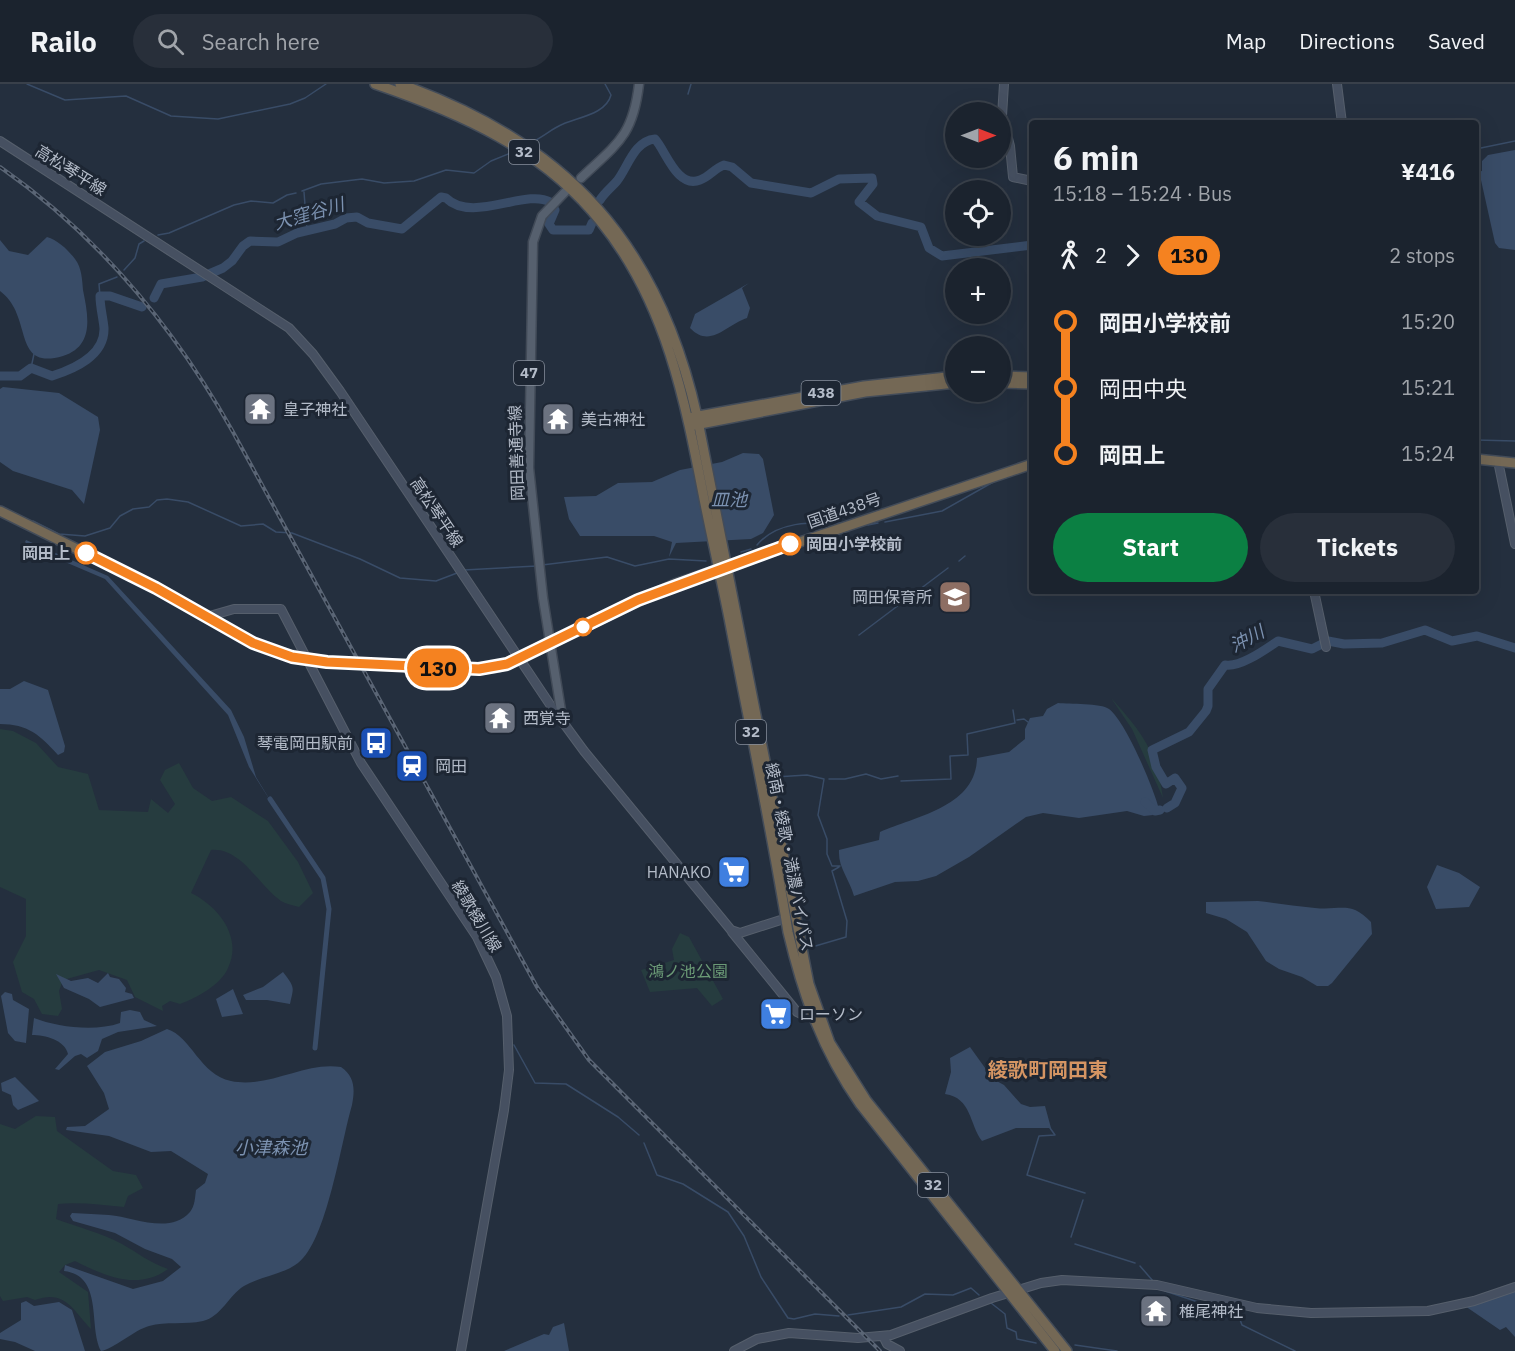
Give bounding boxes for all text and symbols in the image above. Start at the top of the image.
search box [133,14,553,68]
text: Railo [30,23,97,60]
icon: search [154,25,187,58]
text: Search here [202,27,320,56]
text: Map [1226,27,1266,55]
text: Directions [1299,27,1395,55]
text: Saved [1428,27,1485,55]
north arrow [945,102,1011,168]
map controls [945,102,1011,402]
text: 6 min [1053,136,1139,179]
street label: 高松琴平線 [32,140,110,200]
road number: 32 [509,140,539,164]
text: ¥416 [1401,157,1455,186]
button: locate [945,180,1011,246]
text: 15:18 – 15:24 · Bus [1053,180,1232,207]
water label: 大窪谷川 [271,192,349,234]
icon: walk [1053,239,1086,272]
icon: forward [1116,239,1149,272]
text: 130 [1170,241,1208,269]
text: 2 [1095,242,1107,269]
text: 2 stops [1389,242,1455,269]
button: + [945,258,1011,324]
text: 岡田小学校前 [1099,308,1231,337]
text: 15:20 [1401,308,1455,335]
button: − [945,336,1011,402]
road number: 47 [514,361,544,385]
text: 岡田中央 [1099,374,1187,403]
text: 15:21 [1401,374,1455,401]
road number: 438 [802,381,840,405]
temple icon: 皇子神社 [242,391,278,427]
place label: 皇子神社 [283,399,347,419]
temple icon: 美古神社 [540,401,576,437]
street label: 岡田善通寺線 [504,405,528,501]
place label: 美古神社 [581,409,645,429]
text: 岡田上 [1099,440,1165,469]
text: 15:24 [1401,440,1455,467]
street label: 高松琴平線 [406,473,468,551]
water label: 皿池 [711,488,749,511]
street label: 国道438号 [804,488,884,532]
button: Start [1053,513,1248,582]
button: Tickets [1260,513,1455,582]
marker: 岡田小学校前 [779,533,801,555]
place label: 岡田小学校前 [806,534,902,554]
marker: 岡田上 [75,542,97,564]
place label: 岡田上 [22,543,70,563]
school or university icon: 岡田保育所 [937,579,973,615]
place label: 岡田保育所 [852,587,932,607]
unlabelled marker [574,618,592,636]
water label: 沖川 [1225,619,1270,657]
line badge: 130 [404,648,472,688]
text: 130 [419,654,457,682]
temple icon: 西覚寺 [482,700,518,736]
place label: 西覚寺 [523,708,571,728]
road number: 32 [736,720,766,744]
bus stop icon: 琴電岡田駅前 [358,725,394,761]
place label: 琴電岡田駅前 [257,733,353,753]
station icon: 岡田 [394,748,430,784]
place label: 岡田 [435,756,467,776]
street label: 綾南・綾歌・満濃バイパス [762,761,818,953]
supermarket icon: HANAKO [716,854,752,890]
place label: HANAKO [647,862,711,882]
street label: 綾歌綾川線 [448,877,506,955]
park label: 鴻ノ池公園 [648,961,728,981]
supermarket icon: ローソン [758,996,794,1032]
place label: ローソン [799,1004,863,1024]
district label: 綾歌町岡田東 [988,1056,1108,1083]
water label: 小津森池 [235,1136,309,1159]
road number: 32 [918,1173,948,1197]
temple icon: 椎尾神社 [1138,1293,1174,1329]
place label: 椎尾神社 [1179,1301,1243,1321]

